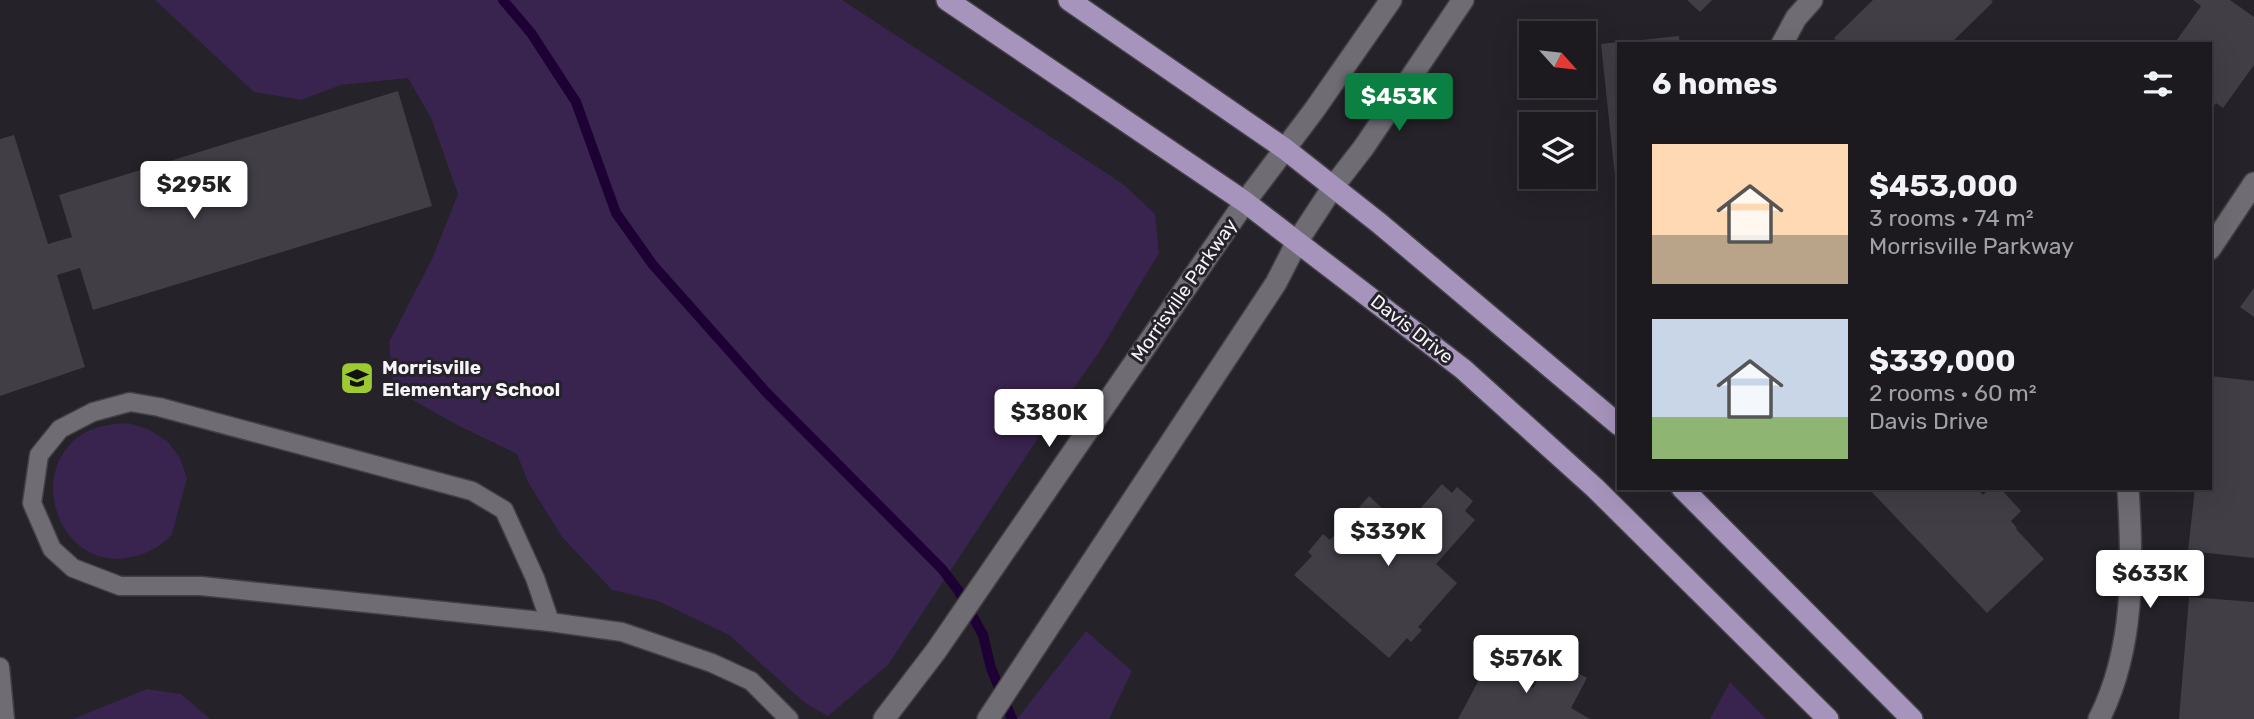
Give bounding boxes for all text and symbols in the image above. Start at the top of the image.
north arrow [1519,21,1596,98]
map controls [1519,21,1596,189]
icon: filters [2139,65,2177,103]
text: 6 homes [1652,66,1778,102]
pin: $453K [1350,74,1448,133]
text: $453K [1361,82,1437,110]
button: layers [1519,112,1596,189]
pin: $295K [145,162,243,221]
text: $453,000 [1869,168,2018,204]
text: $295K [156,170,232,198]
icon: home [1708,172,1792,256]
text: 3 rooms · 74 m² [1869,204,2034,232]
street label: Morrisville Parkway [1126,214,1242,366]
text: Morrisville Parkway [1869,232,2074,260]
street label: Davis Drive [1366,290,1458,368]
text: $339,000 [1869,343,2016,379]
icon: home [1708,347,1792,431]
place label: Morrisville Elementary School [382,356,560,401]
school or university icon: Morrisville Elementary School [338,359,376,397]
text: 2 rooms · 60 m² [1869,379,2037,407]
pin: $380K [1000,390,1098,449]
text: $380K [1011,398,1087,426]
text: Davis Drive [1869,407,1988,435]
pin: $339K [1339,508,1437,568]
text: $339K [1350,517,1426,545]
pin: $633K [2101,550,2199,610]
text: $633K [2112,559,2188,587]
pin: $576K [1477,636,1575,695]
text: $576K [1489,644,1563,672]

